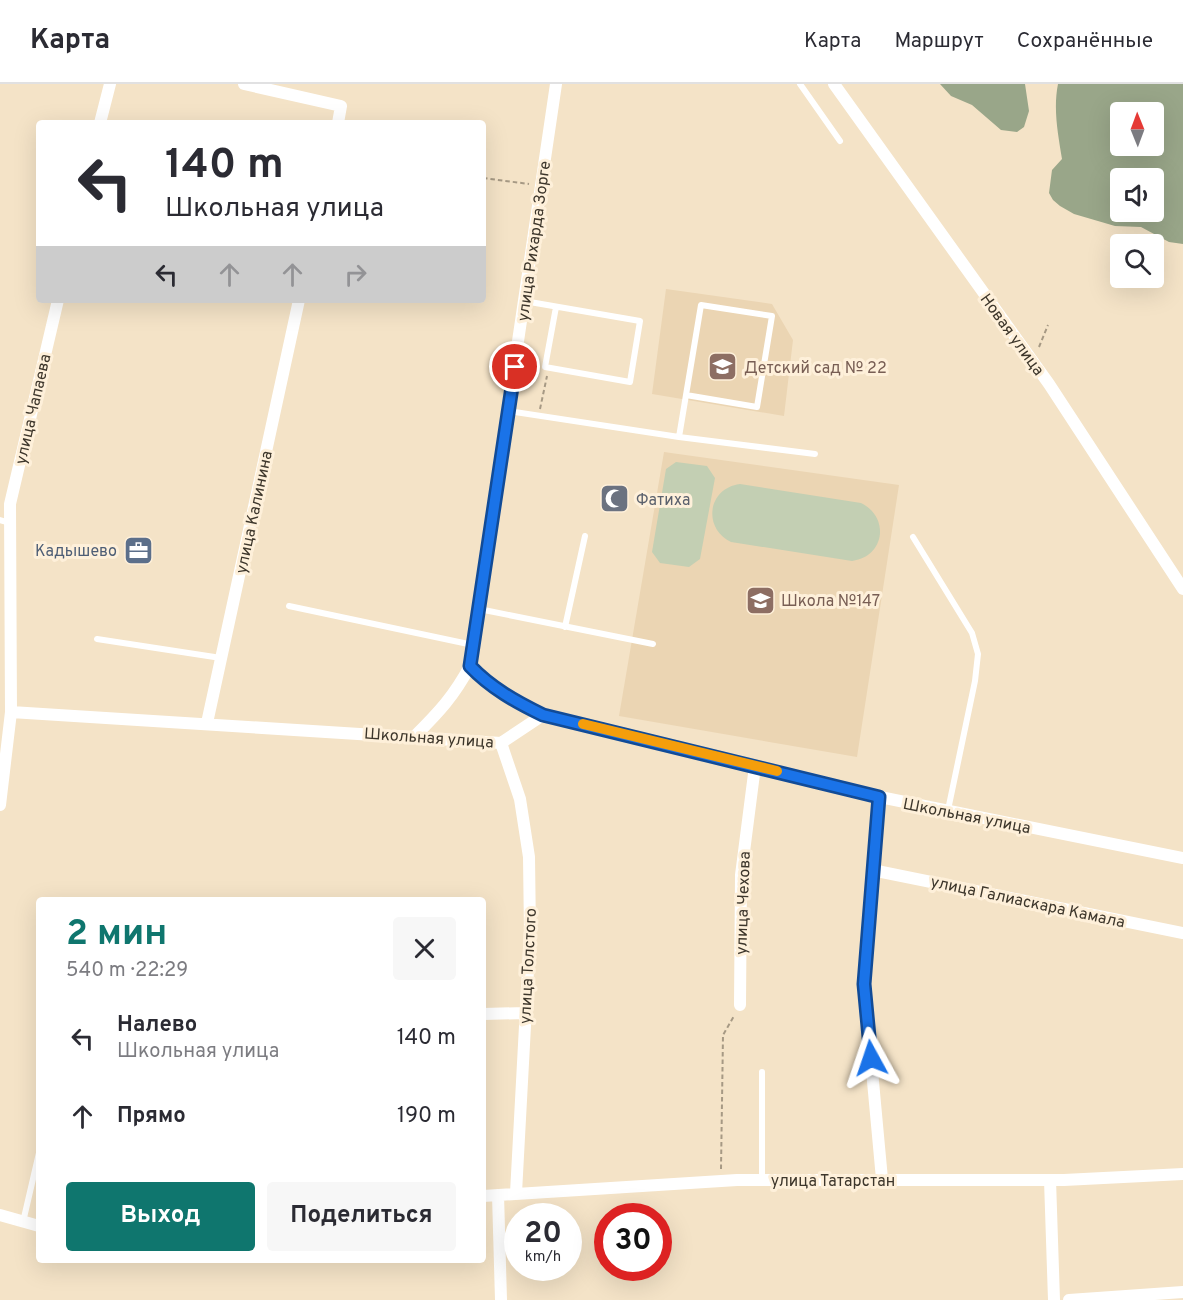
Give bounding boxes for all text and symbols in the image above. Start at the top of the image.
text: Карта [30,23,110,59]
text: Карта [804,28,861,55]
text: Маршрут [894,28,984,55]
text: Сохранённые [1017,28,1153,55]
north arrow [1110,102,1164,156]
map controls [1110,102,1164,288]
text: 140 m [165,140,284,193]
icon: left [66,144,144,222]
street label: улица Рихарда Зорге [514,160,556,323]
button: sound [1110,168,1164,222]
text: Школьная улица [165,192,384,226]
button: search [1110,234,1164,288]
icon: left [150,258,183,291]
icon: ahead [213,258,246,291]
icon: ahead [276,258,309,291]
icon: right [339,258,372,291]
street label: Новая улица [975,290,1048,380]
pin [489,341,540,392]
icon: arrive [498,350,531,383]
school or university icon: Детский сад № 22 [707,351,739,383]
street label: улица Чапаева [12,352,56,467]
place label: Детский сад № 22 [744,359,887,379]
street label: улица Калинина [232,449,278,576]
mosque icon: Фатиха [599,483,631,515]
place label: Фатиха [636,491,690,511]
office icon: Кадышево [122,534,154,566]
place label: Кадышево [35,542,117,562]
school or university icon: Школа №147 [744,584,776,616]
place label: Школа №147 [781,592,880,612]
street label: Школьная улица [363,724,494,753]
street label: Школьная улица [901,795,1032,839]
street label: улица Чехова [732,851,756,955]
street label: улица Галиаскара Камала [929,873,1127,933]
street label: улица Толстого [516,907,542,1025]
text: 2 мин [66,912,167,958]
button: close [393,917,456,980]
text: 540 m · 22:29 [66,958,188,984]
text: Налево [117,1012,197,1039]
icon: left [66,1022,99,1055]
text: 140 m [397,1025,456,1052]
position arrow [839,1026,903,1090]
text: Школьная улица [117,1039,279,1065]
icon: ahead [66,1100,99,1133]
text: Прямо [117,1103,186,1130]
text: 190 m [397,1103,456,1130]
street label: улица Татарстан [771,1172,895,1192]
button: Выход [66,1182,255,1251]
button: Поделиться [267,1182,456,1251]
speed limit sign: 30 [594,1203,672,1281]
text: 20 [524,1216,562,1253]
text: km/h [525,1248,561,1267]

